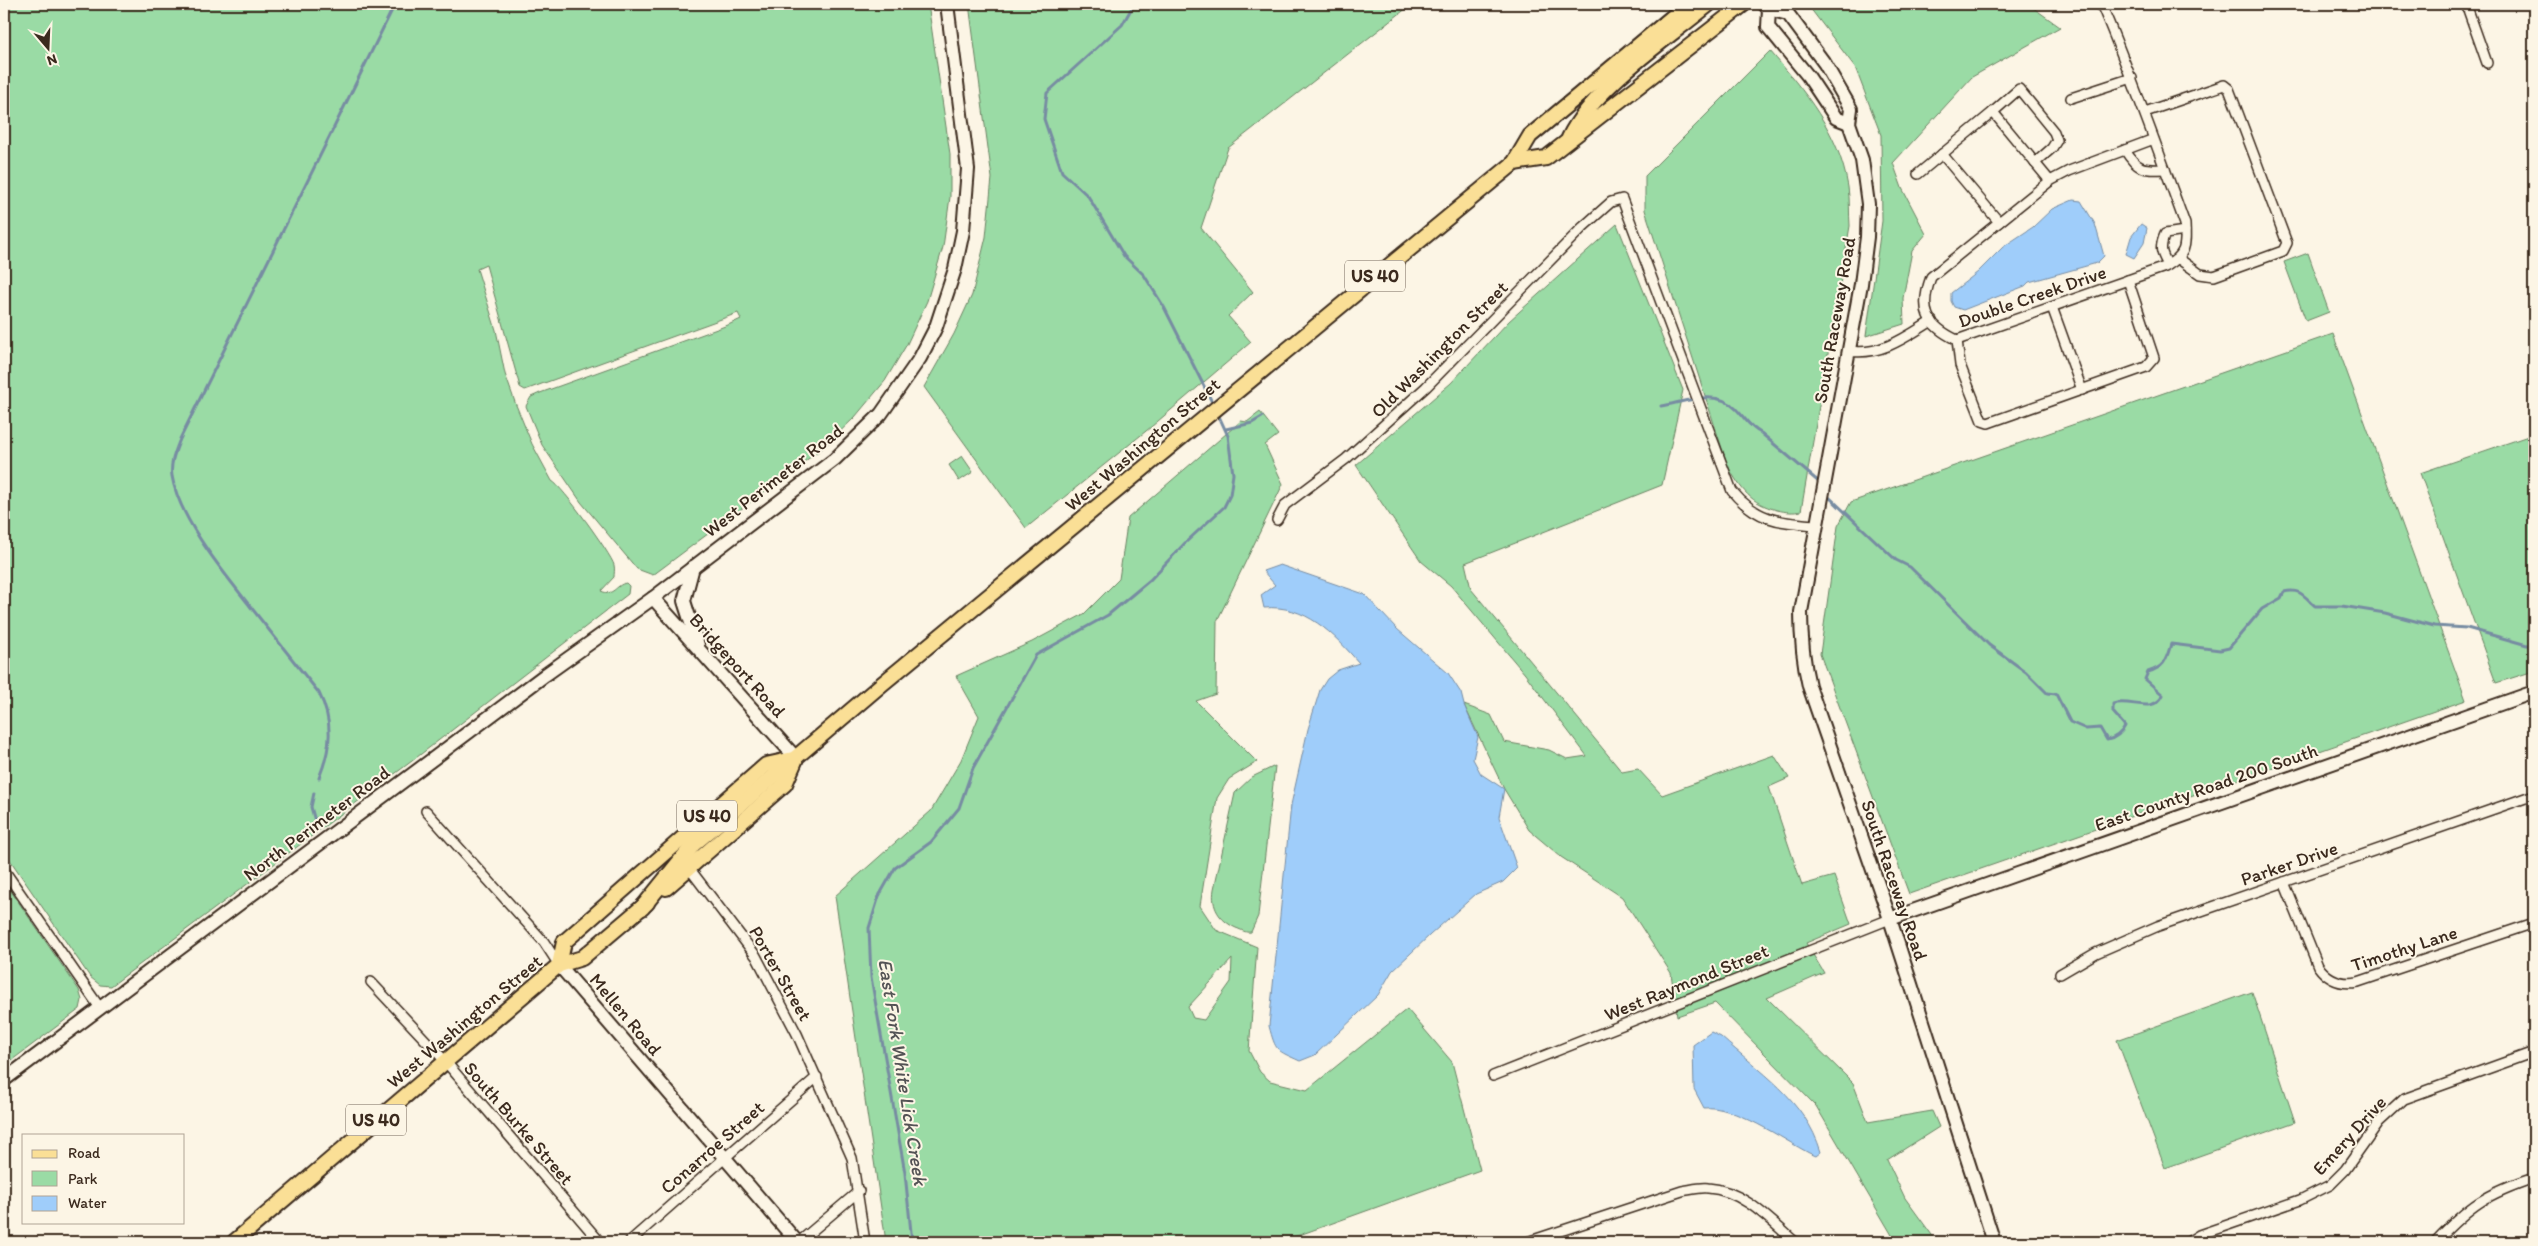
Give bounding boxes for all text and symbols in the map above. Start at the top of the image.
north arrow [22,22,72,72]
text: N [45,50,59,69]
street label: South Raceway Road [1809,235,1861,405]
road number: US 40 [1345,260,1405,292]
street label: Double Creek Drive [1955,260,2109,333]
street label: Old Washington Street [1366,276,1513,423]
street label: West Washington Street [1060,373,1225,516]
street label: West Perimeter Road [699,418,848,542]
street label: Bridgeport Road [685,608,791,723]
street label: East County Road 200 South [2092,738,2321,836]
street label: North Perimeter Road [239,761,394,886]
street label: South Raceway Road [1856,797,1933,964]
road number: US 40 [677,800,737,831]
street label: Parker Drive [2238,836,2341,891]
street label: Timothy Lane [2348,921,2460,976]
street label: Porter Street [744,922,817,1025]
street label: West Raymond Street [1601,939,1772,1026]
street label: West Washington Street [382,950,547,1093]
water label: East Fork White Lick Creek [873,957,933,1189]
street label: Mellen Road [585,968,667,1061]
street label: South Burke Street [459,1057,578,1190]
street label: Emery Drive [2308,1091,2391,1180]
street label: Conarroe Street [656,1096,769,1199]
road number: US 40 [346,1104,406,1136]
legend [22,1134,185,1224]
text: Road [68,1144,101,1162]
text: Park [68,1170,98,1188]
text: Water [68,1194,107,1212]

